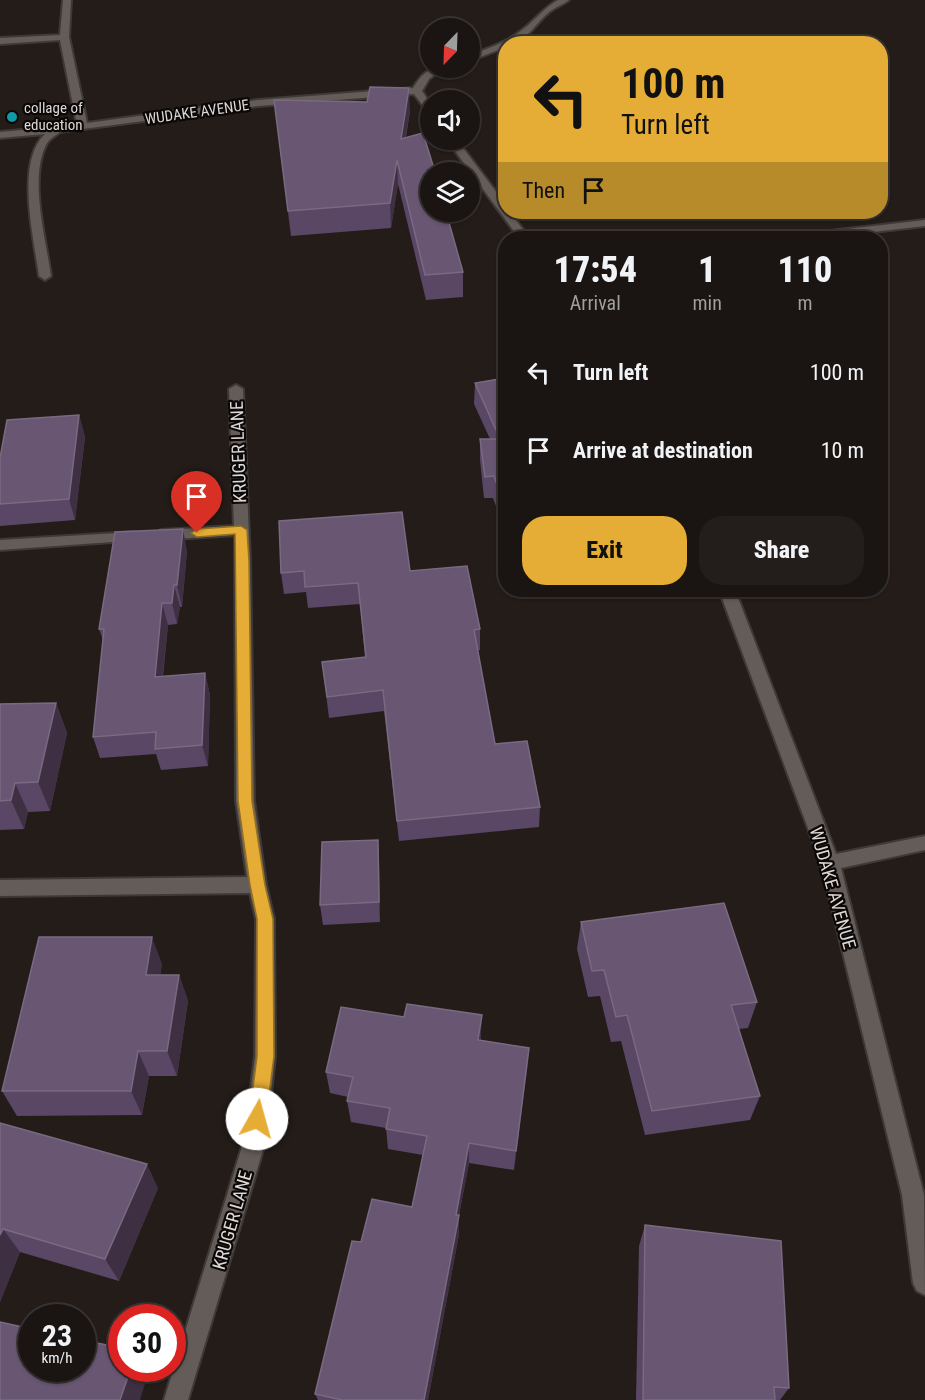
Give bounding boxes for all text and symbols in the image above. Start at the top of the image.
north arrow [420,18,480,78]
map controls [420,18,480,222]
text: 100 m [621,59,726,108]
icon: left [522,60,600,138]
button: sound [420,90,480,150]
street label: WUDAKE AVENUE [144,96,250,128]
place label: collage of education [24,99,83,134]
text: Turn left [621,109,710,141]
marker: collage of education [5,110,19,124]
button: layers [420,162,480,222]
icon: arrive [577,174,610,207]
text: Then [522,178,565,203]
text: 17:54 [554,249,637,291]
text: 1 [698,249,716,291]
text: 110 [777,249,832,291]
text: Arrival [570,291,621,315]
text: min [693,291,722,315]
text: m [797,291,812,315]
icon: left [522,356,555,389]
text: Turn left [573,360,648,385]
text: 100 m [810,360,864,385]
street label: KRUGER LANE [226,401,250,503]
icon: arrive [522,434,555,467]
text: Arrive at destination [573,438,753,463]
text: 10 m [821,438,864,463]
pin [171,471,222,533]
icon: arrive [180,480,213,513]
button: Exit [522,516,687,585]
button: Share [699,516,864,585]
street label: WUDAKE AVENUE [806,825,860,952]
position arrow [225,1087,289,1151]
street label: KRUGER LANE [208,1168,256,1272]
speed limit sign: 30 [108,1304,186,1382]
text: 23 [42,1318,72,1353]
text: km/h [42,1349,72,1367]

